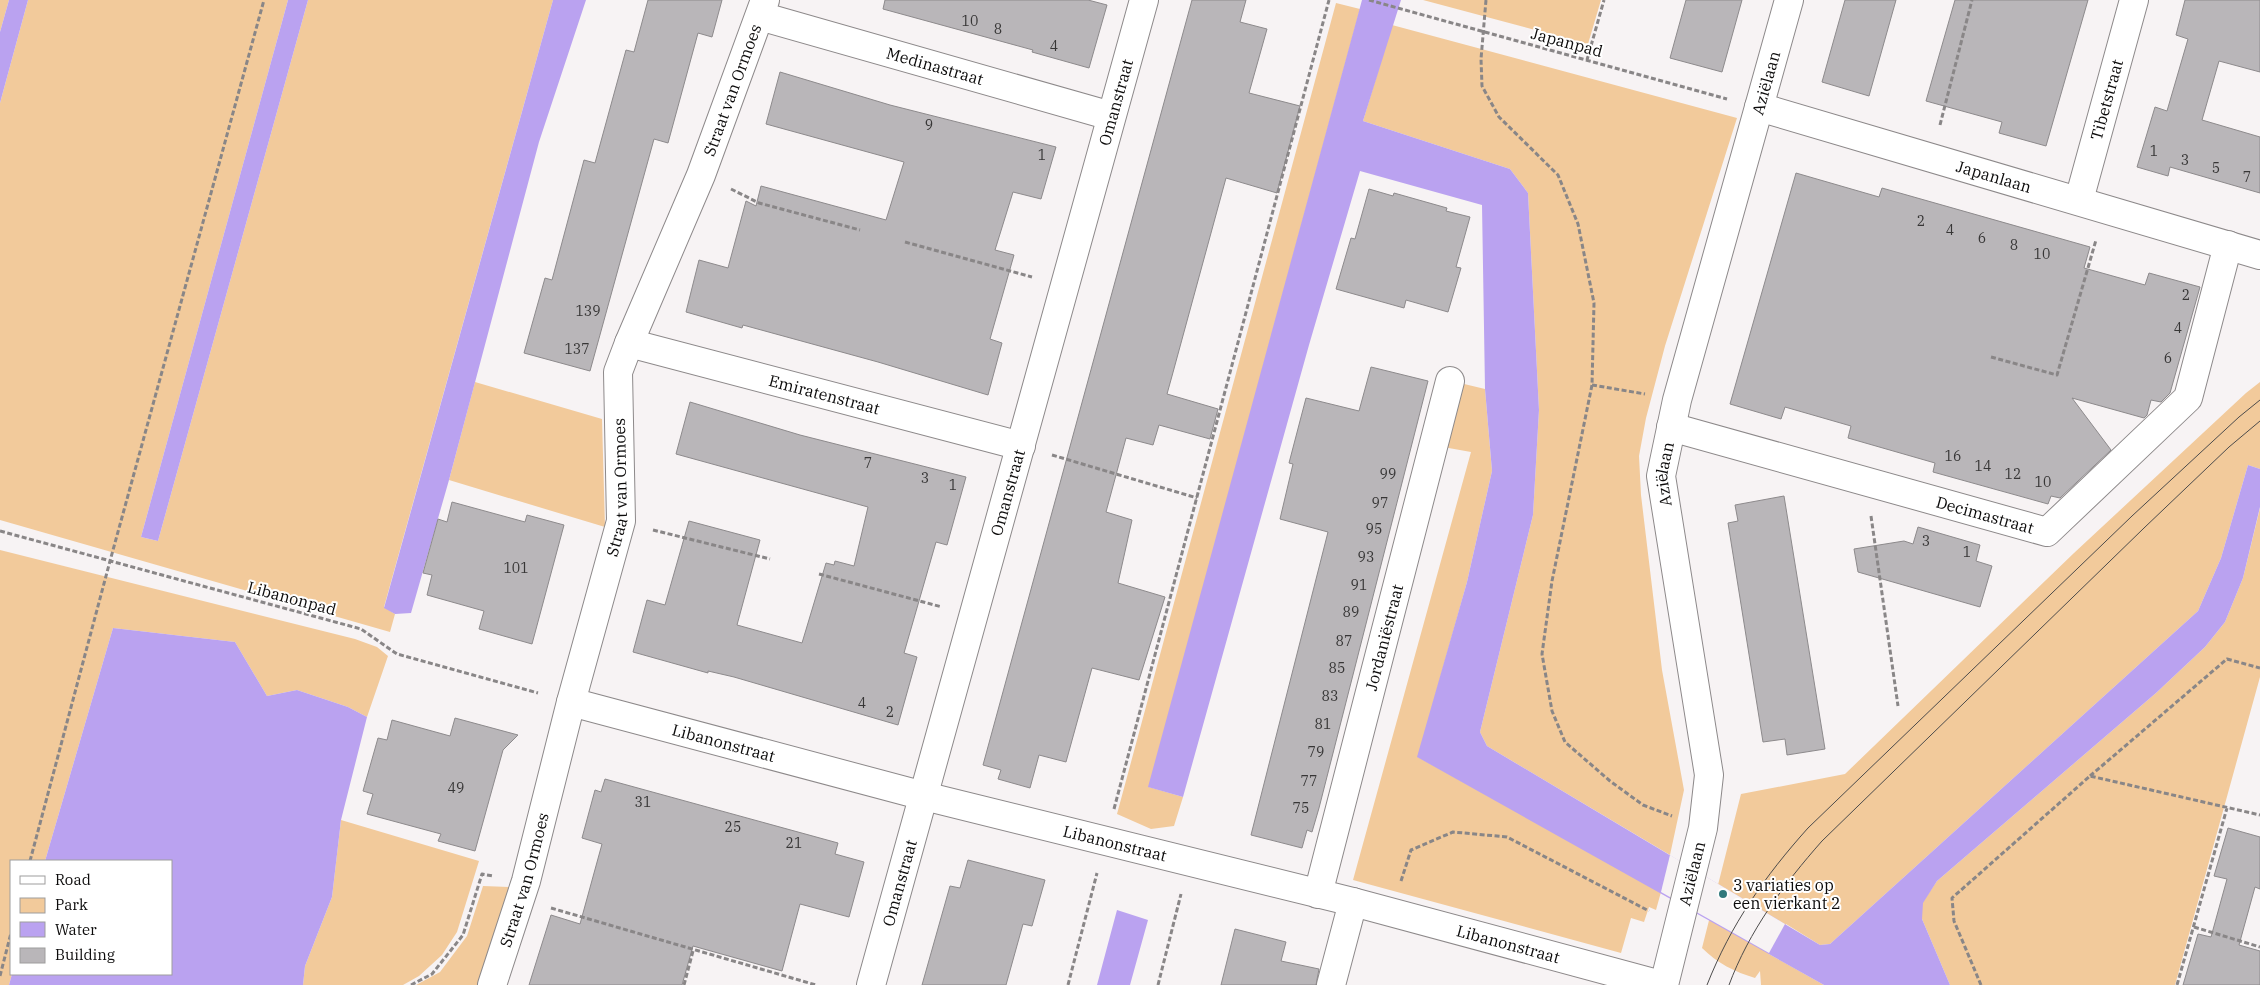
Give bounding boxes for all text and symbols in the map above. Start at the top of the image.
house number: 10 [962,12,978,30]
house number: 8 [994,20,1002,38]
street label: Straat van Ormoes [699,21,765,159]
street label: Japanpad [1529,23,1605,61]
house number: 4 [1050,37,1058,55]
street label: Medinastraat [884,43,986,89]
street label: Aziëlaan [1747,49,1784,117]
street label: Omanstraat [1094,56,1137,148]
street label: Tibetstraat [2086,57,2127,142]
house number: 9 [925,116,933,134]
house number: 1 [2150,142,2158,160]
house number: 1 [1038,146,1046,164]
house number: 3 [2181,151,2189,169]
street label: Japanlaan [1954,156,2034,197]
house number: 5 [2212,159,2220,177]
house number: 7 [2243,168,2251,186]
house number: 2 [1917,212,1925,230]
house number: 4 [1946,221,1954,239]
house number: 6 [1978,229,1986,247]
house number: 8 [2010,236,2018,254]
house number: 10 [2034,245,2050,263]
house number: 2 [2182,286,2190,304]
house number: 139 [575,302,601,320]
house number: 4 [2174,319,2182,337]
house number: 137 [564,340,590,358]
house number: 6 [2164,349,2172,367]
street label: Emiratenstraat [767,370,882,419]
street label: Straat van Ormoes [602,418,632,559]
street label: Aziëlaan [1651,440,1678,508]
street label: Omanstraat [986,447,1029,538]
house number: 16 [1945,447,1961,465]
house number: 7 [864,454,872,472]
house number: 14 [1975,457,1991,475]
house number: 99 [1380,465,1396,483]
house number: 12 [2005,465,2021,483]
house number: 3 [921,469,929,487]
house number: 10 [2035,473,2051,491]
house number: 1 [949,476,957,494]
street label: Decimastraat [1934,492,2036,538]
house number: 97 [1372,494,1388,512]
house number: 95 [1366,520,1382,538]
house number: 3 [1922,532,1930,550]
house number: 1 [1963,543,1971,561]
house number: 93 [1358,548,1374,566]
house number: 101 [503,559,529,577]
house number: 91 [1351,576,1367,594]
street label: Libanonpad [245,577,339,619]
street label: Jordaniëstraat [1361,582,1407,693]
house number: 89 [1343,603,1359,621]
house number: 87 [1336,632,1352,650]
house number: 85 [1329,659,1345,677]
house number: 83 [1322,687,1338,705]
house number: 4 [858,694,866,712]
house number: 2 [886,703,894,721]
house number: 81 [1315,715,1331,733]
street label: Libanonstraat [670,719,778,766]
house number: 79 [1308,743,1324,761]
house number: 77 [1301,772,1317,790]
house number: 49 [448,779,464,797]
house number: 31 [635,793,651,811]
house number: 75 [1293,799,1309,817]
street label: Straat van Ormoes [495,810,553,950]
house number: 25 [725,818,741,836]
street label: Libanonstraat [1061,821,1169,866]
house number: 21 [786,834,802,852]
street label: Omanstraat [878,837,921,928]
street label: Aziëlaan [1674,839,1709,908]
legend [10,860,172,975]
text: Road [55,870,91,889]
place label: 3 variaties op een vierkant 2 [1733,875,1841,913]
marker: 3 variaties op een vierkant 2 [1717,888,1729,900]
text: Park [55,895,88,914]
text: Water [55,920,97,939]
street label: Libanonstraat [1454,920,1562,967]
text: Building [55,945,115,964]

